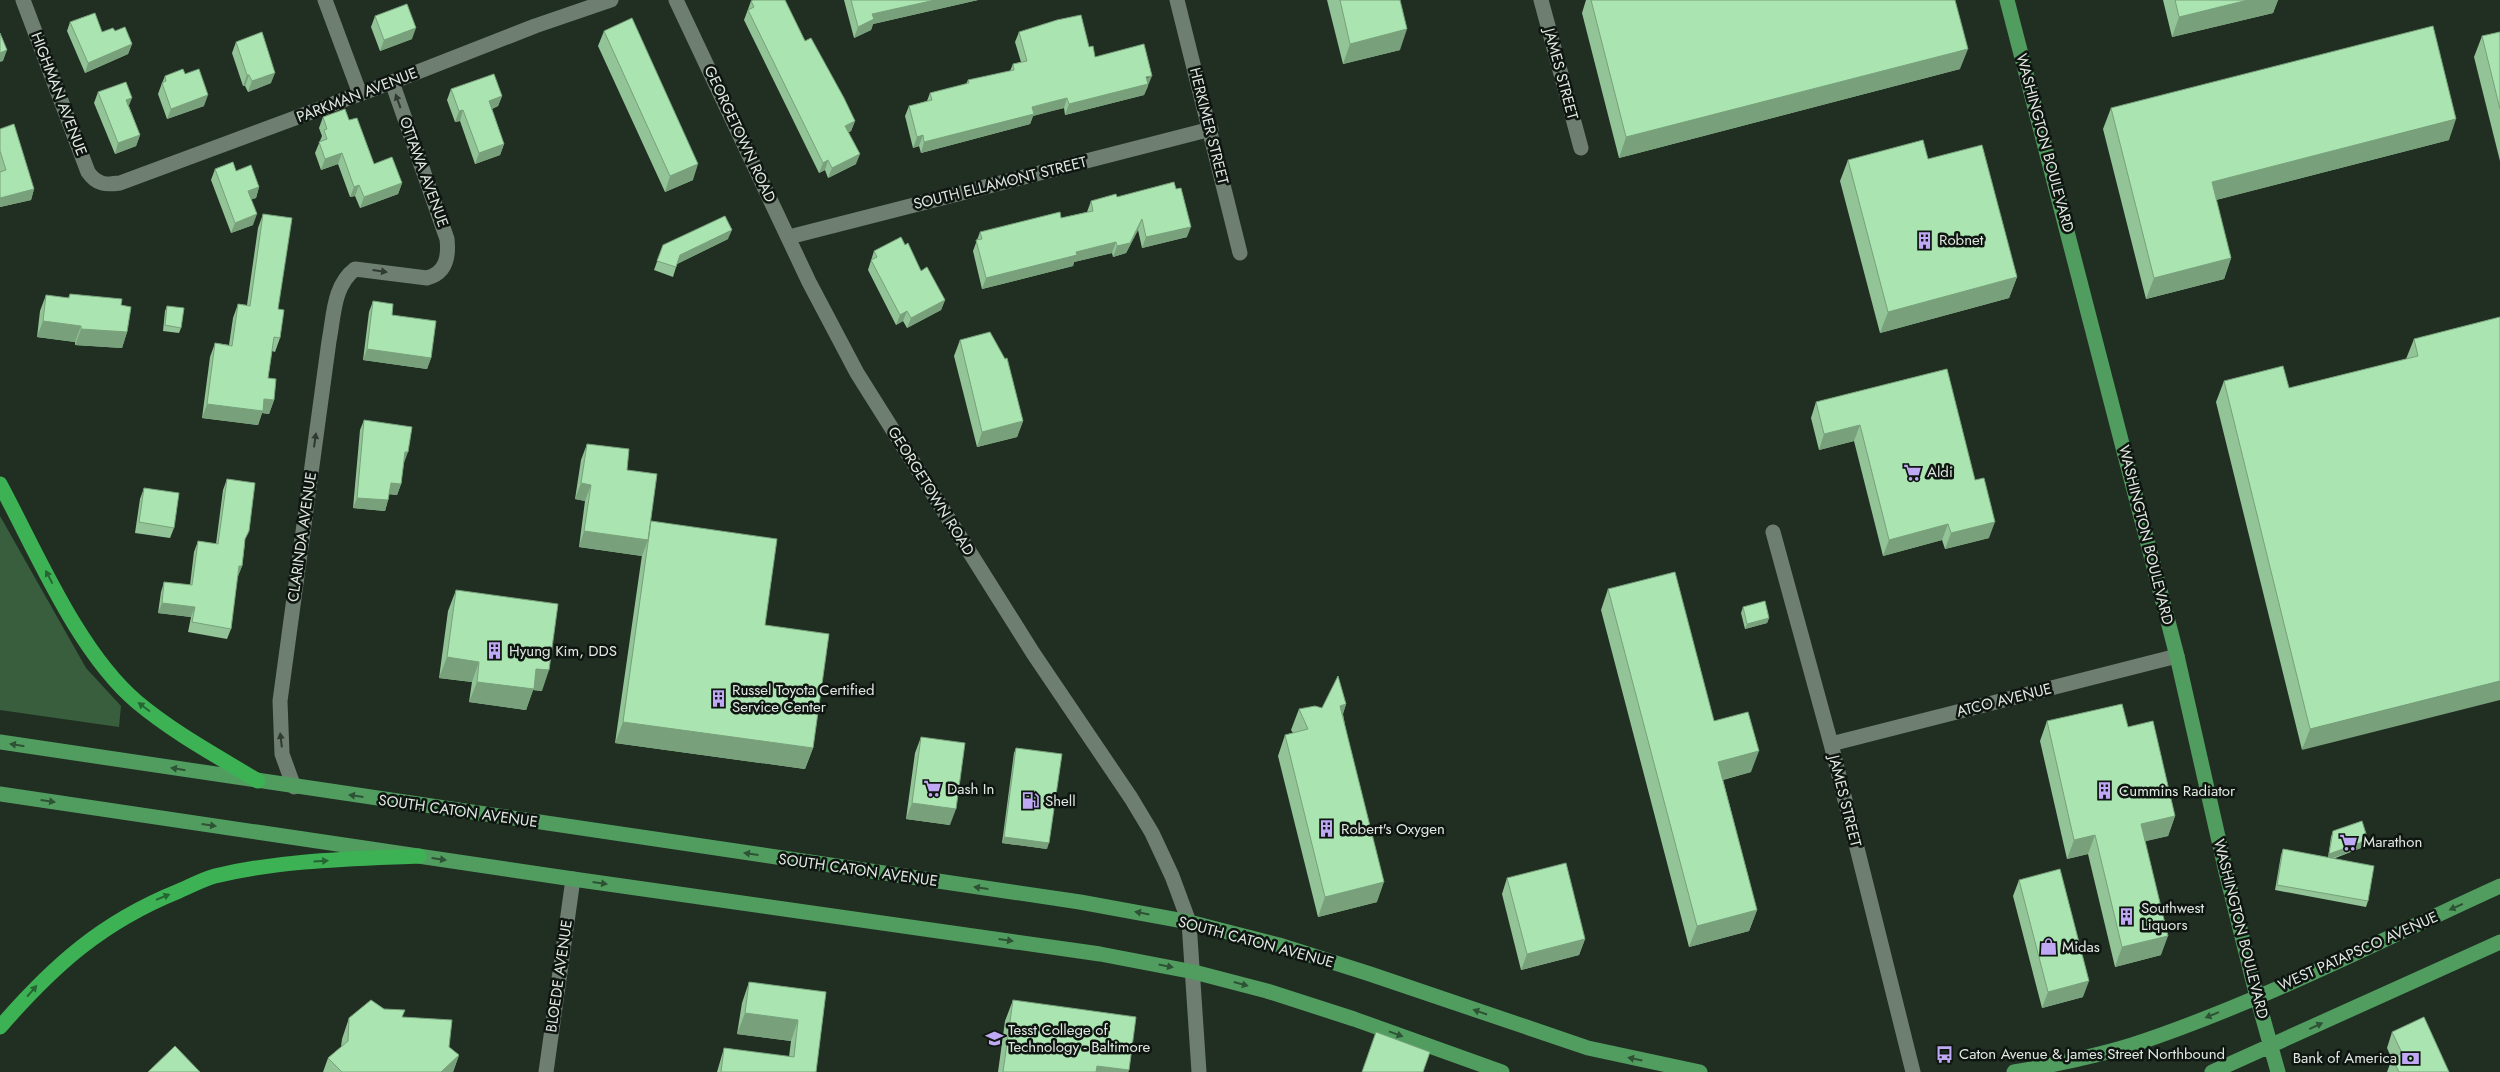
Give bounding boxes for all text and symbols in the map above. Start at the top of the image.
street label: JAMES STREET [1538,24,1584,122]
street label: HIGHMAN AVENUE [25,29,93,159]
street label: WASHINGTON BOULEVARD [2011,51,2079,235]
street label: PARKMAN AVENUE [293,62,421,128]
street label: GEORGETOWN ROAD [699,62,781,206]
street label: HERKIMER STREET [1184,65,1234,187]
one-way arrow [394,94,401,109]
street label: OTTAWA AVENUE [394,114,454,230]
street label: SOUTH ELLAMONT STREET [911,151,1089,215]
place label: Robnet [1939,229,1984,251]
building icon: Robnet [1915,230,1935,250]
one-way arrow [372,268,388,276]
street label: GEORGETOWN ROAD [882,422,980,560]
one-way arrow [312,432,320,448]
street label: WASHINGTON BOULEVARD [2113,443,2179,627]
place label: Aldi [1927,461,1953,483]
supermarket icon: Aldi [1903,462,1923,482]
street label: CLARINDA AVENUE [282,471,322,603]
one-way arrow [45,570,54,583]
place label: Hyung Kim, DDS [509,640,617,662]
building icon: Hyung Kim, DDS [485,641,505,661]
street label: ATCO AVENUE [1954,678,2054,722]
place label: Russel Toyota Certified Service Center [732,679,874,718]
building icon: Russel Toyota Certified Service Center [708,689,728,709]
one-way arrow [137,702,151,712]
one-way arrow [277,732,285,748]
one-way arrow [9,741,25,749]
street label: JAMES STREET [1823,751,1867,849]
one-way arrow [170,765,186,773]
place label: Dash In [947,778,994,800]
supermarket icon: Dash In [923,779,943,799]
place label: Cummins Radiator [2119,780,2236,802]
building icon: Cummins Radiator [2095,781,2115,801]
street label: SOUTH CATON AVENUE [377,789,539,833]
place label: Shell [1045,790,1076,812]
one-way arrow [348,791,364,799]
fuel station icon: Shell [1021,791,1041,811]
one-way arrow [41,797,57,805]
place label: Robert's Oxygen [1341,818,1445,840]
building icon: Robert's Oxygen [1317,819,1337,839]
one-way arrow [201,821,217,829]
place label: Marathon [2363,831,2422,853]
supermarket icon: Marathon [2339,832,2359,852]
street label: WASHINGTON BOULEVARD [2208,837,2274,1021]
street label: SOUTH CATON AVENUE [777,848,939,892]
one-way arrow [743,850,759,858]
one-way arrow [313,856,329,864]
one-way arrow [431,856,447,864]
one-way arrow [592,879,608,887]
one-way arrow [973,883,989,891]
one-way arrow [156,893,171,900]
place label: Southwest Liquors [2141,897,2204,936]
one-way arrow [2449,903,2463,911]
street label: WEST PATAPSCO AVENUE [2274,906,2442,996]
building icon: Southwest Liquors [2117,907,2137,927]
one-way arrow [1133,909,1149,917]
street label: SOUTH CATON AVENUE [1176,911,1336,973]
street label: BLOEDE AVENUE [540,918,578,1034]
place label: Midas [2062,936,2100,958]
one-way arrow [998,937,1014,945]
shop icon: Midas [2038,937,2058,957]
one-way arrow [1159,963,1175,971]
one-way arrow [1233,980,1249,988]
one-way arrow [26,985,38,997]
one-way arrow [1472,1007,1487,1015]
one-way arrow [2205,1012,2219,1020]
place label: Tesst College of Technology - Baltimore [1008,1019,1151,1058]
one-way arrow [2309,1022,2323,1030]
school or university icon: Tesst College of Technology - Baltimore [984,1029,1004,1049]
one-way arrow [1388,1031,1403,1038]
place label: Caton Avenue & James Street Northbound [1959,1043,2225,1065]
bus stop icon: Caton Avenue & James Street Northbound [1935,1044,1955,1064]
place label: Bank of America [2293,1047,2397,1069]
bank icon: Bank of America [2401,1048,2421,1068]
one-way arrow [1627,1055,1642,1063]

